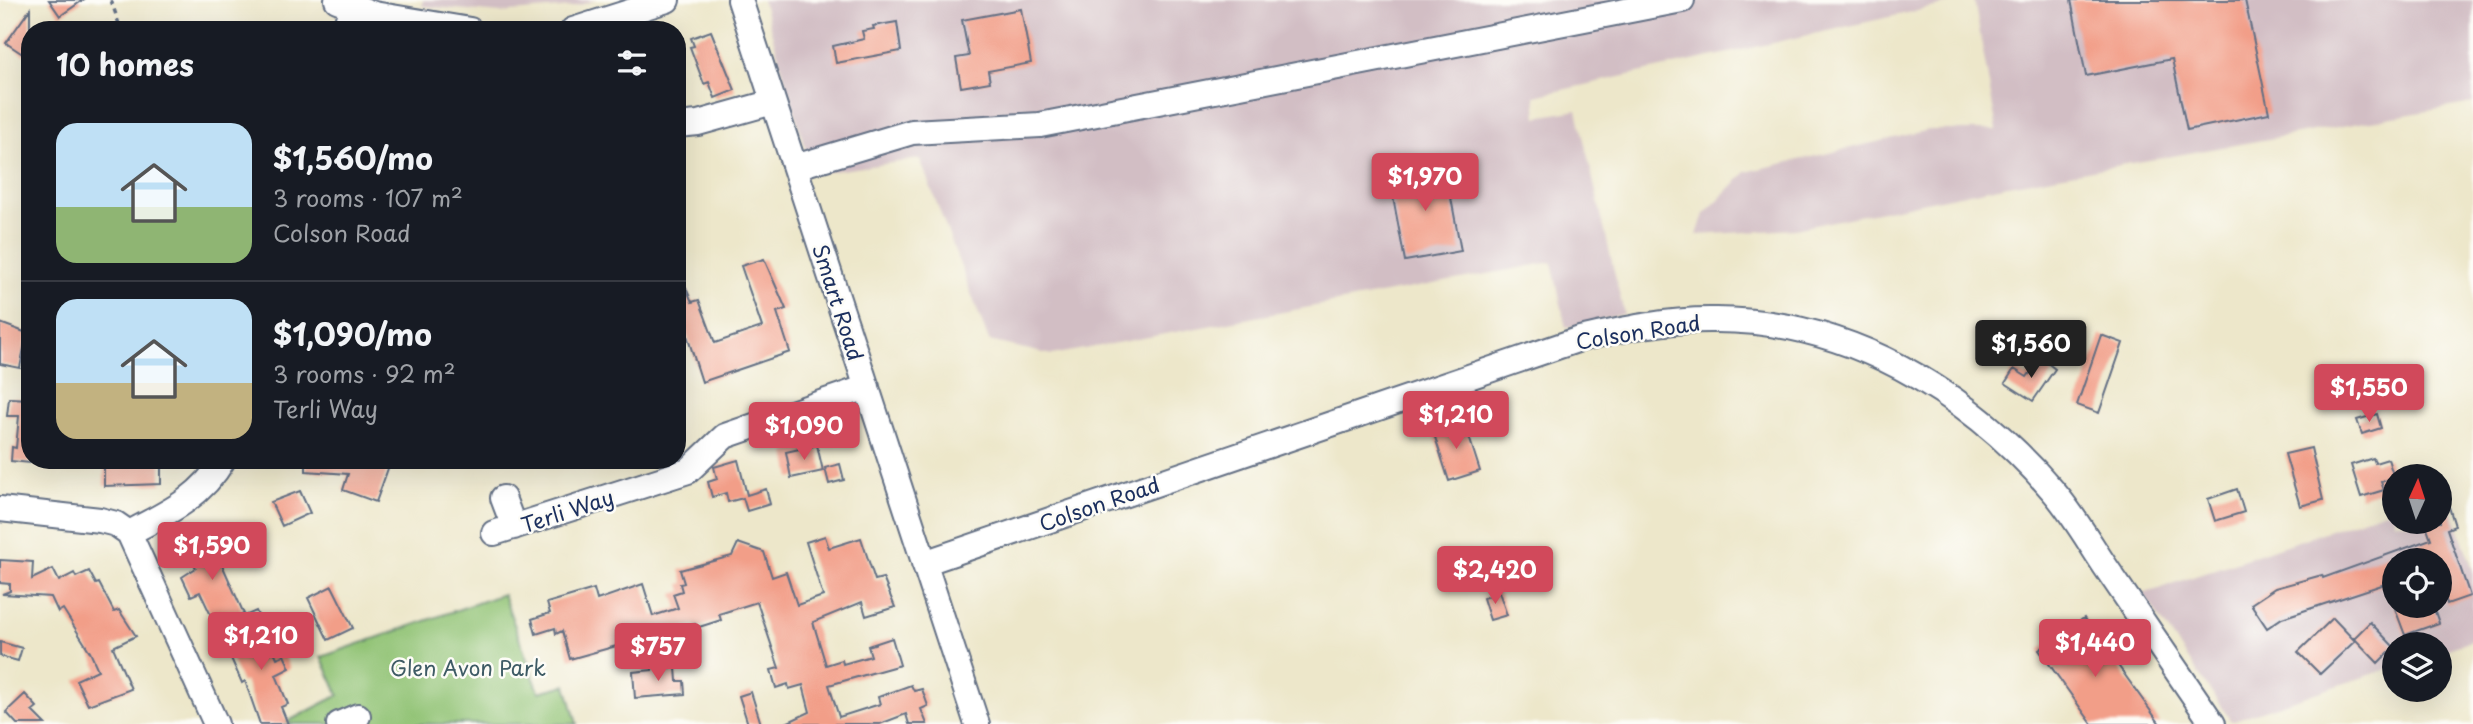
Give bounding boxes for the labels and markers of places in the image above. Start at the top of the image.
pin: $1,970 [1368,154,1482,213]
pin: $1,560 [1974,320,2088,380]
pin: $1,550 [2312,364,2426,424]
pin: $1,210 [1399,392,1513,451]
pin: $1,090 [747,402,861,462]
pin: $1,590 [155,522,269,582]
pin: $2,420 [1438,546,1552,606]
pin: $1,210 [204,612,318,672]
pin: $1,440 [2038,620,2152,679]
pin: $757 [617,624,699,683]

